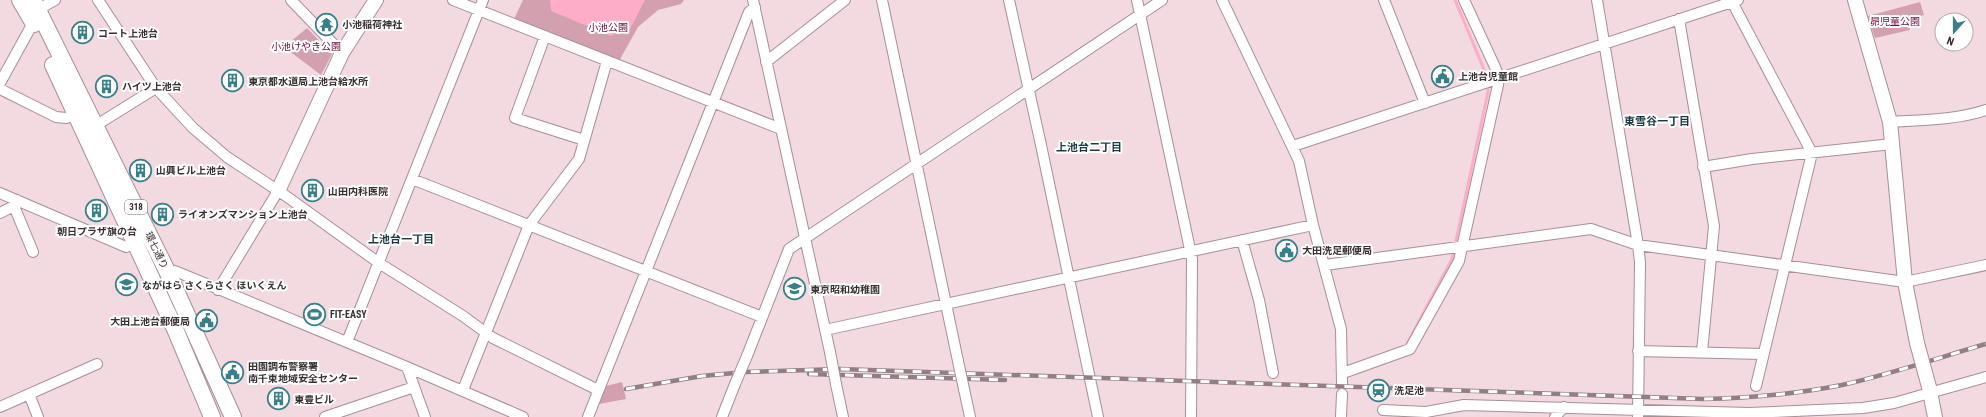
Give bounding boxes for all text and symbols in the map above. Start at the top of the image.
temple icon: 小池稲荷神社 [314,11,340,37]
north arrow [1934,12,1974,52]
park label: 昴児童公園 [1870,16,1920,27]
place label: 小池稲荷神社 [342,19,403,30]
building icon: コート上池台 [69,20,95,46]
park label: 小池公園 [588,22,628,33]
place label: コート上池台 [98,28,158,39]
text: N [1945,34,1956,48]
park label: 小池けやき公園 [271,41,341,52]
public building icon: 上池台児童館 [1429,63,1455,89]
building icon: 東京都水道局上池台給水所 [219,68,245,94]
place label: 上池台児童館 [1458,71,1518,82]
building icon: ハイツ上池台 [93,73,119,99]
place label: 東京都水道局上池台給水所 [248,76,368,87]
place label: ハイツ上池台 [122,81,182,92]
district label: 東雪谷一丁目 [1624,115,1690,128]
district label: 上池台二丁目 [1056,141,1122,154]
building icon: 山興ビル上池台 [127,157,153,183]
place label: 山興ビル上池台 [156,165,226,176]
building icon: 山田内科医院 [300,178,326,204]
place label: 山田内科医院 [328,186,388,197]
building icon: 朝日プラザ旗の台 [84,198,110,224]
road number: 318 [125,200,147,214]
building icon: ライオンズマンション上池台 [150,201,176,227]
place label: ライオンズマンション上池台 [178,209,308,220]
place label: 朝日プラザ旗の台 [57,226,137,237]
street label: 環七通り [143,230,170,271]
district label: 上池台一丁目 [368,233,434,246]
public building icon: 大田洗足郵便局 [1274,237,1300,263]
place label: 大田洗足郵便局 [1302,245,1372,256]
school or university icon: ながはら さくらさく ほいくえん [113,272,139,298]
school or university icon: 東京昭和幼稚園 [781,276,807,302]
place label: ながはら さくらさく ほいくえん [142,280,287,291]
place label: 東京昭和幼稚園 [810,284,880,295]
sports icon: FIT-EASY [301,301,327,327]
public building icon: 大田上池台郵便局 [193,308,219,334]
place label: FIT-EASY [330,309,367,320]
place label: 大田上池台郵便局 [110,316,190,327]
public building icon: 田園調布警察署 南千束地域安全センター [220,359,246,385]
place label: 田園調布警察署 南千束地域安全センター [248,361,358,384]
station icon: 洗足池 [1366,377,1392,403]
place label: 洗足池 [1394,385,1424,396]
building icon: 東豊ビル [265,386,291,412]
place label: 東豊ビル [294,394,334,405]

